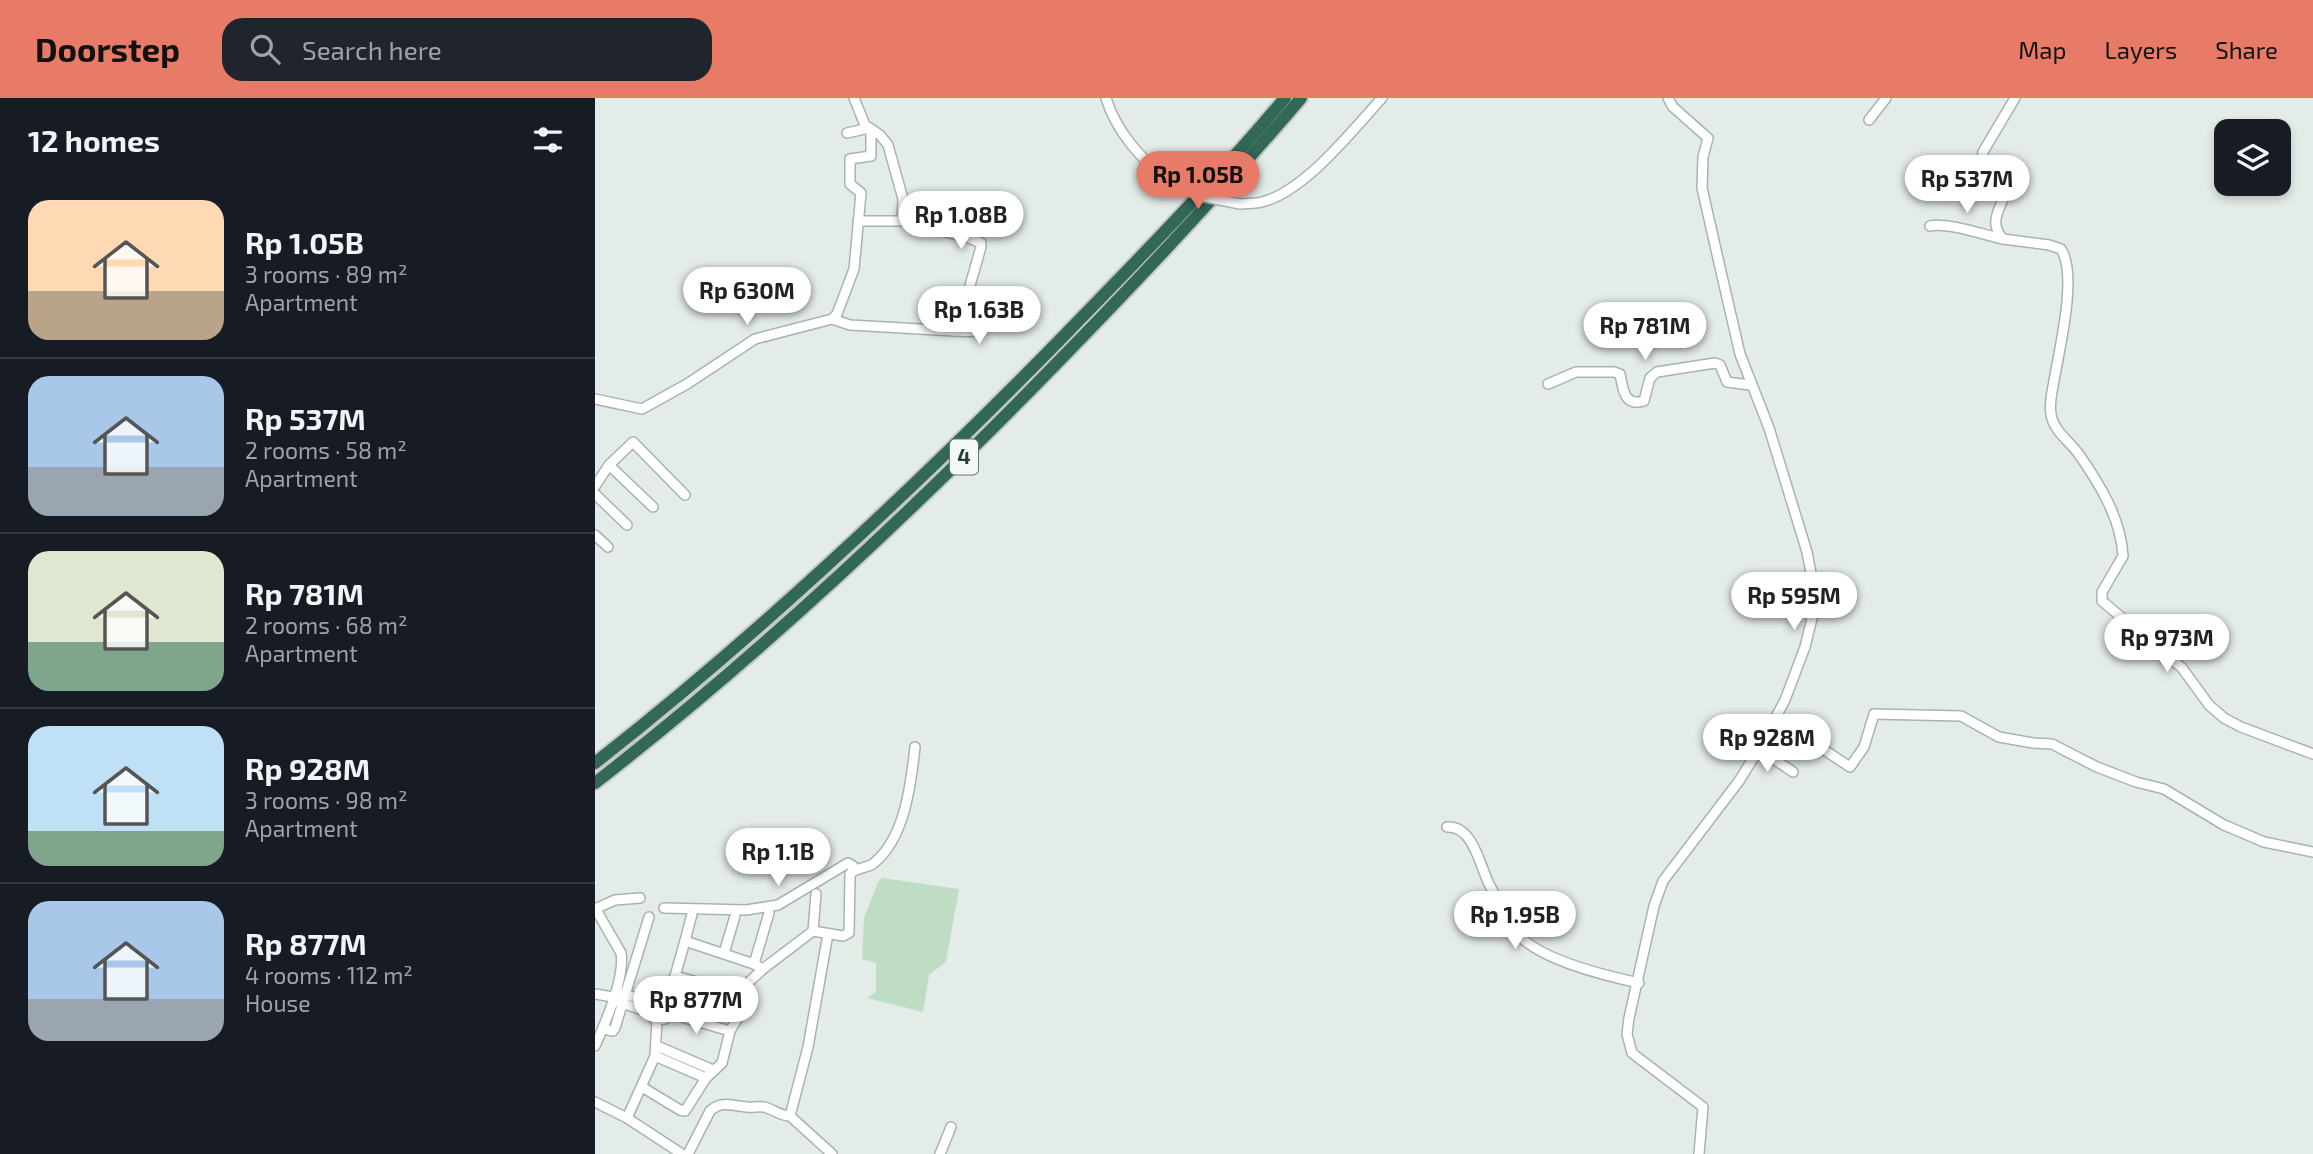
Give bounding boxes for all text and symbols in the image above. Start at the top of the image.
search box [222,18,712,81]
text: Doorstep [35,29,180,69]
icon: search [246,30,284,68]
text: Search here [302,34,442,65]
text: Map [2018,35,2066,64]
text: Layers [2104,35,2177,64]
text: Share [2215,35,2278,64]
map controls [2214,119,2291,196]
button: layers [2214,119,2291,196]
icon: filters [529,121,567,159]
text: 12 homes [28,122,160,158]
pin: Rp 1.05B [1126,152,1270,211]
pin: Rp 537M [1902,156,2032,215]
text: Rp 1.05B [1152,160,1244,188]
text: Rp 537M [1921,164,2013,192]
pin: Rp 1.08B [889,192,1033,251]
text: Rp 1.08B [915,200,1007,228]
text: Rp 1.05B [245,224,364,260]
icon: home [84,228,168,312]
text: 3 rooms · 89 m² [245,260,407,288]
pin: Rp 630M [682,268,812,327]
text: Rp 630M [699,276,795,304]
pin: Rp 1.63B [907,286,1051,346]
text: Apartment [245,288,358,316]
text: Rp 1.63B [934,295,1024,323]
pin: Rp 781M [1580,302,1710,362]
text: Rp 781M [1599,311,1691,339]
text: Rp 537M [245,400,366,436]
icon: home [84,404,168,488]
text: 2 rooms · 58 m² [245,436,407,464]
road number: 4 [950,440,978,474]
text: Apartment [245,464,358,492]
pin: Rp 595M [1729,573,1859,632]
text: Rp 781M [245,575,364,611]
icon: home [84,579,168,663]
text: Rp 595M [1747,581,1841,609]
text: 2 rooms · 68 m² [245,611,408,639]
pin: Rp 973M [2102,614,2232,674]
text: Rp 973M [2120,623,2214,651]
text: Apartment [245,639,358,667]
pin: Rp 928M [1702,714,1832,774]
text: Rp 928M [1719,723,1815,751]
text: Rp 928M [245,750,370,786]
icon: home [84,754,168,838]
text: 3 rooms · 98 m² [245,786,407,814]
text: Apartment [245,814,358,842]
pin: Rp 1.1B [713,828,843,888]
text: Rp 1.1B [742,837,814,865]
pin: Rp 1.95B [1443,892,1587,951]
text: Rp 1.95B [1470,900,1560,928]
text: Rp 877M [245,925,367,961]
icon: home [84,929,168,1013]
text: 4 rooms · 112 m² [245,961,413,989]
pin: Rp 877M [631,976,761,1036]
text: Rp 877M [649,985,743,1013]
text: House [245,989,311,1017]

